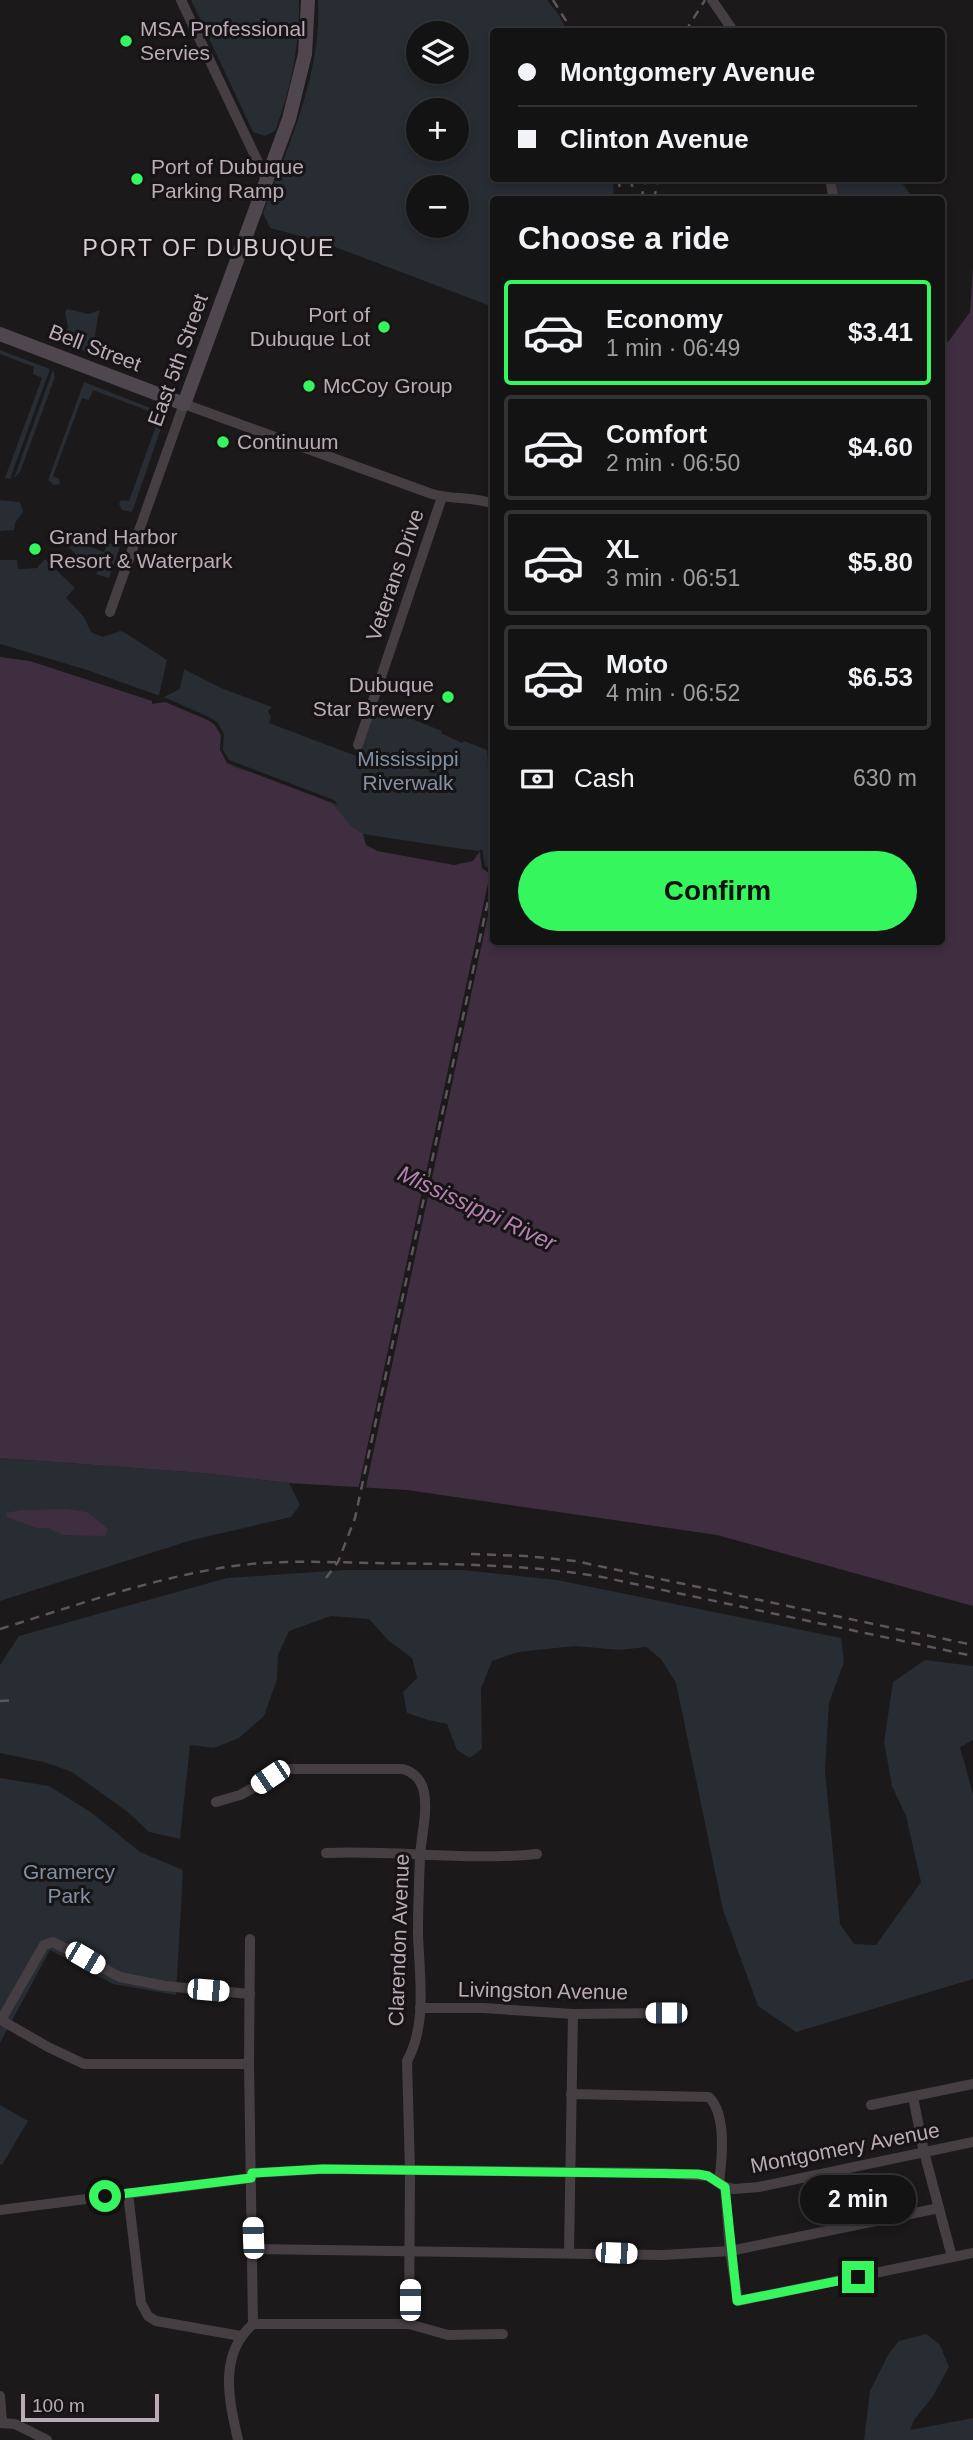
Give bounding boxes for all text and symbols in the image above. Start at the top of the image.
place label: MSA Professional Servies [140,17,306,64]
map controls [406,21,469,238]
button: layers [406,21,469,84]
marker: MSA Professional Servies [118,33,134,49]
text: Montgomery Avenue [560,57,815,87]
button: + [406,98,469,161]
text: Clinton Avenue [560,124,749,154]
place label: Port of Dubuque Parking Ramp [151,155,304,202]
marker: Port of Dubuque Parking Ramp [129,171,145,187]
button: − [406,175,469,238]
text: Choose a ride [518,220,730,256]
district label: PORT OF DUBUQUE [83,235,335,261]
street label: East 5th Street [143,290,212,429]
icon: car [522,301,585,364]
place label: Port of Dubuque Lot [250,303,370,350]
text: Economy [606,304,723,334]
text: $3.41 [848,317,913,347]
street label: Bell Street [46,319,145,376]
marker: Port of Dubuque Lot [376,319,392,335]
text: 1 min · 06:49 [606,335,740,361]
place label: McCoy Group [323,374,453,397]
marker: McCoy Group [301,378,317,394]
icon: car [522,416,585,479]
text: Comfort [606,419,707,449]
place label: Continuum [237,430,339,453]
text: $4.60 [848,432,913,462]
marker: Continuum [215,434,231,450]
text: 2 min · 06:50 [606,450,740,476]
street label: Veterans Drive [361,506,428,644]
place label: Grand Harbor Resort & Waterpark [49,525,233,572]
icon: car [522,531,585,594]
text: XL [606,534,639,564]
marker: Grand Harbor Resort & Waterpark [27,541,43,557]
text: $5.80 [848,547,913,577]
text: 3 min · 06:51 [606,565,740,591]
icon: car [522,646,585,709]
text: Moto [606,649,668,679]
text: $6.53 [848,662,913,692]
place label: Dubuque Star Brewery [313,673,434,720]
text: 4 min · 06:52 [606,680,740,706]
marker: Dubuque Star Brewery [440,689,456,705]
park label: Mississippi Riverwalk [357,747,459,794]
icon: cash [518,760,556,798]
text: Cash [574,763,635,793]
text: 630 m [853,765,917,791]
button: Confirm [518,851,917,931]
water label: Mississippi River [394,1160,561,1257]
car [247,1757,294,1797]
street label: Clarendon Avenue [384,1853,413,2027]
park label: Gramercy Park [23,1860,116,1907]
car [62,1938,109,1978]
car [187,1978,230,2002]
street label: Livingston Avenue [458,1978,628,2003]
car [646,2003,688,2024]
street label: Montgomery Avenue [748,2118,941,2177]
callout: 2 min [800,2176,916,2224]
route start [89,2180,121,2212]
text: 2 min [828,2186,888,2212]
car [242,2217,265,2259]
car [595,2242,638,2264]
route end [842,2261,874,2293]
car [400,2279,421,2321]
scale bar [21,2391,159,2423]
text: 100 m [32,2395,85,2416]

